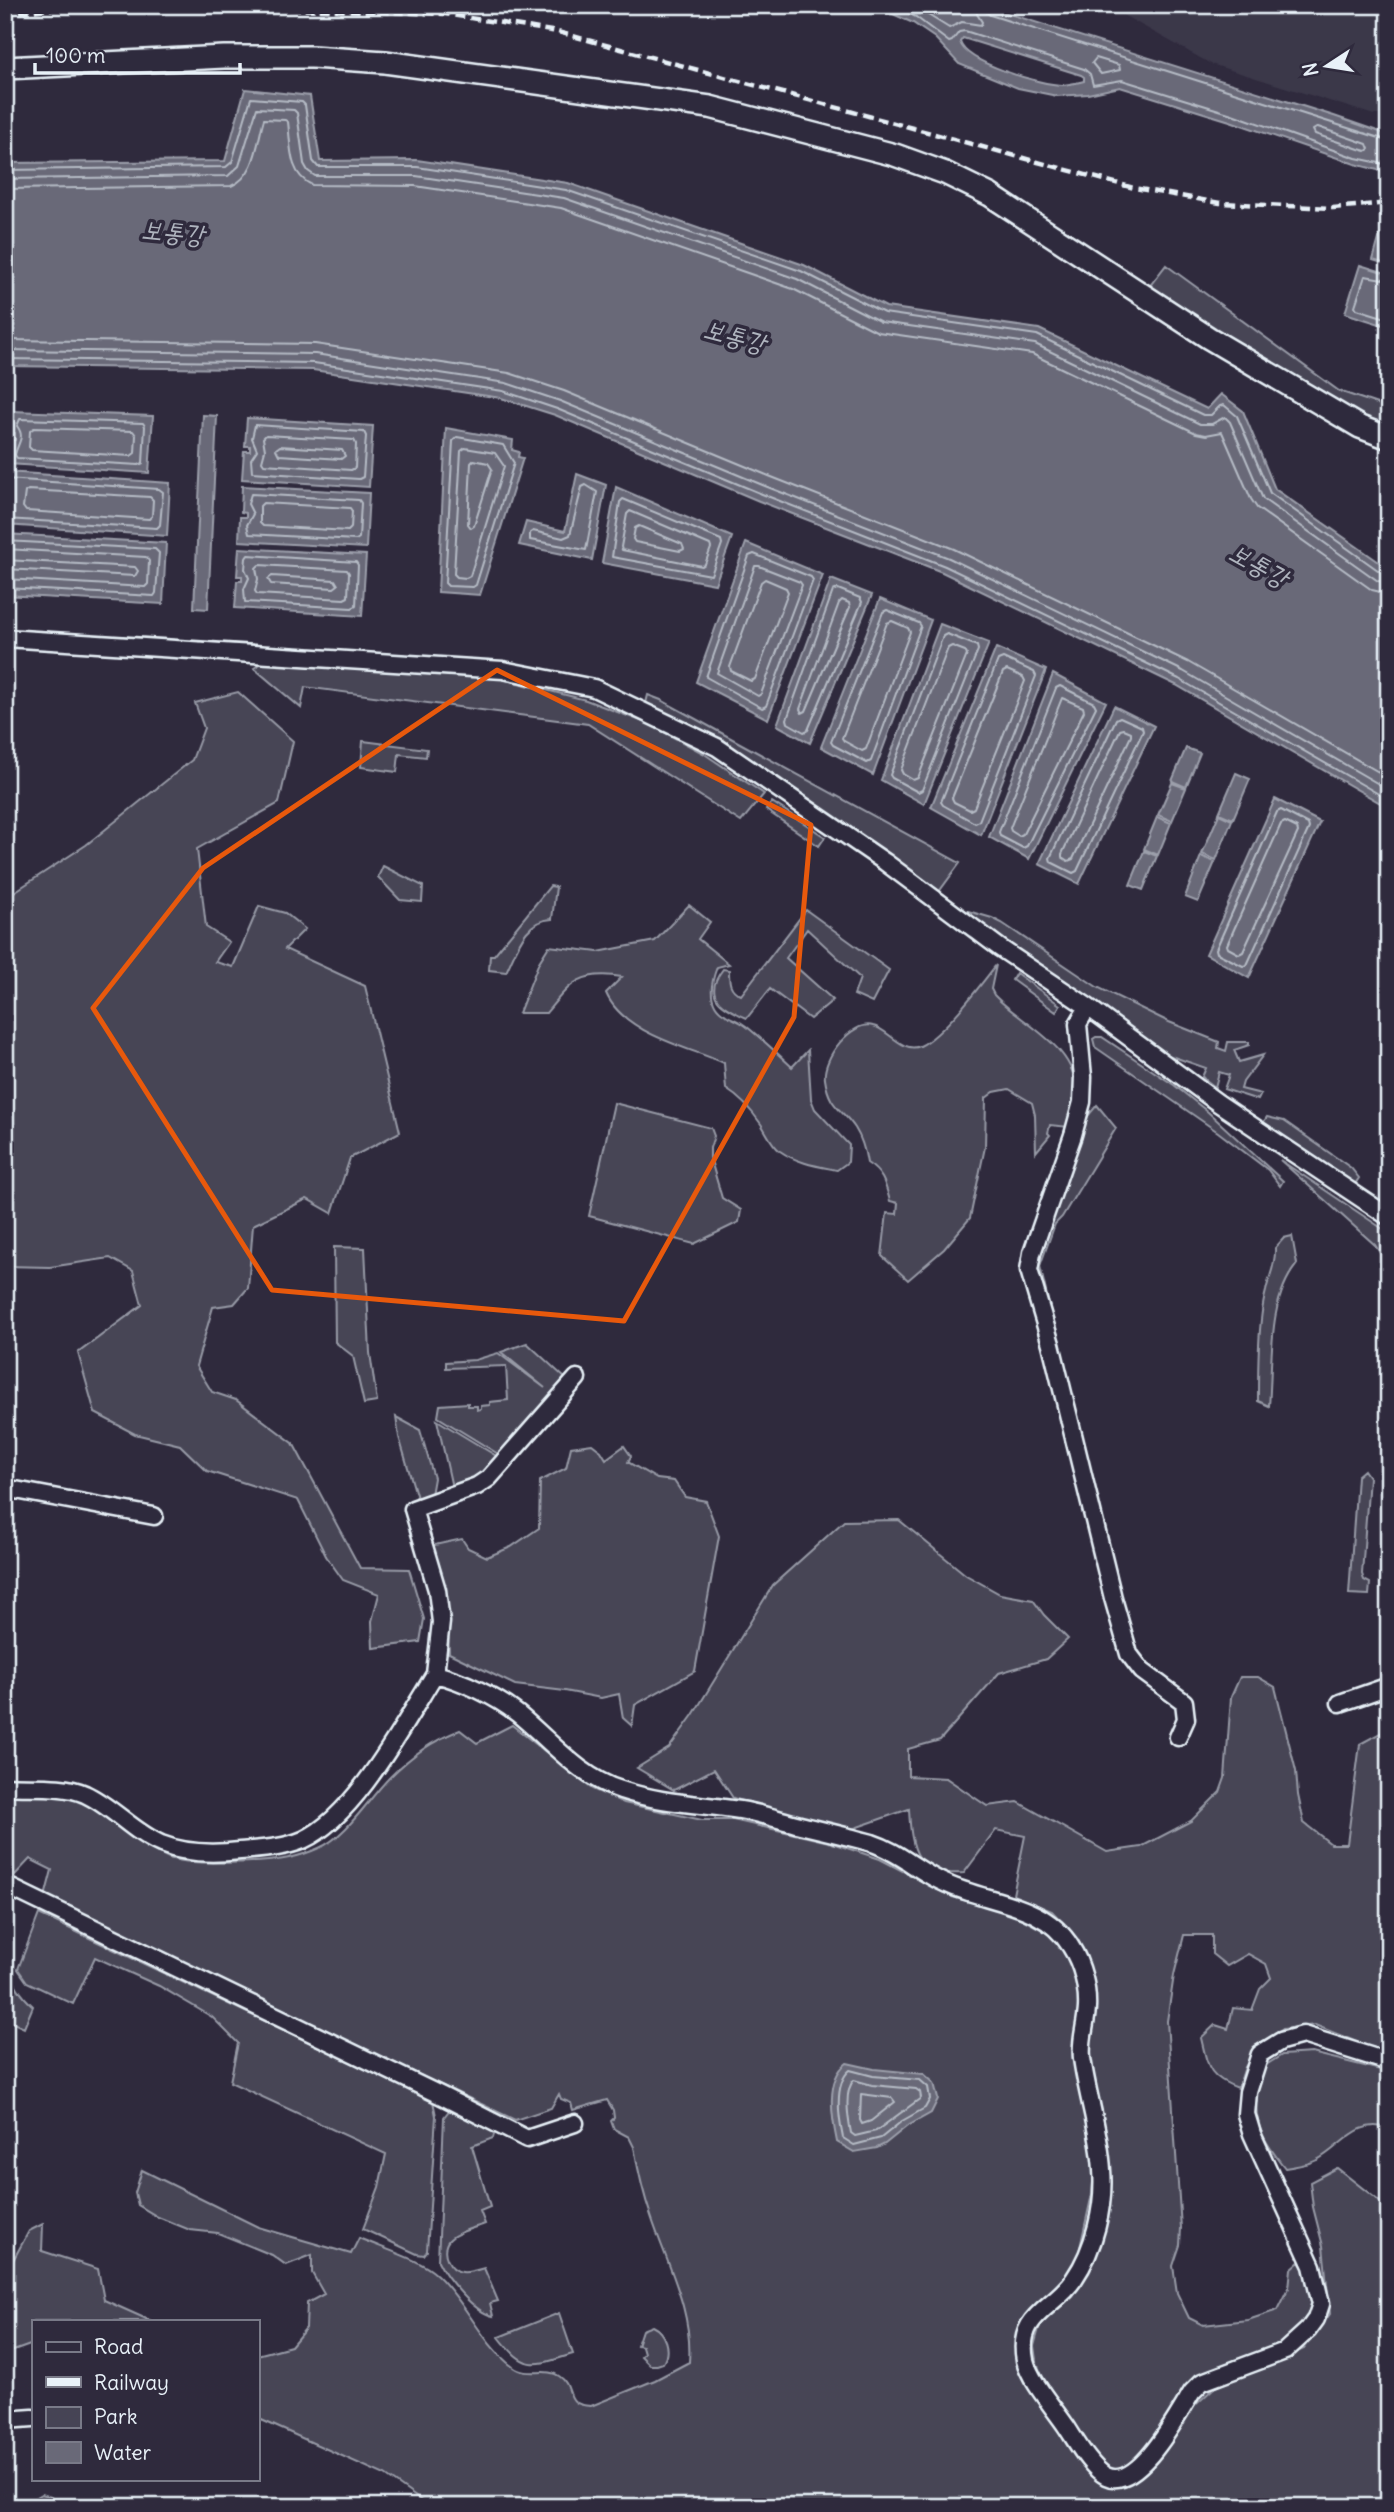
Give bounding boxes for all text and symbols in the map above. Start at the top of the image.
scale bar [35,32,240,76]
north arrow [1292,32,1362,102]
text: 100 m [46,42,105,69]
text: N [1297,61,1323,78]
water label: 보통강 [140,212,209,252]
water label: 보통강 [701,311,773,360]
water label: 보통강 [1224,535,1297,596]
legend [32,2320,259,2480]
text: Road [94,2333,143,2360]
text: Railway [94,2369,169,2396]
text: Park [94,2403,137,2430]
text: Water [94,2439,152,2466]

